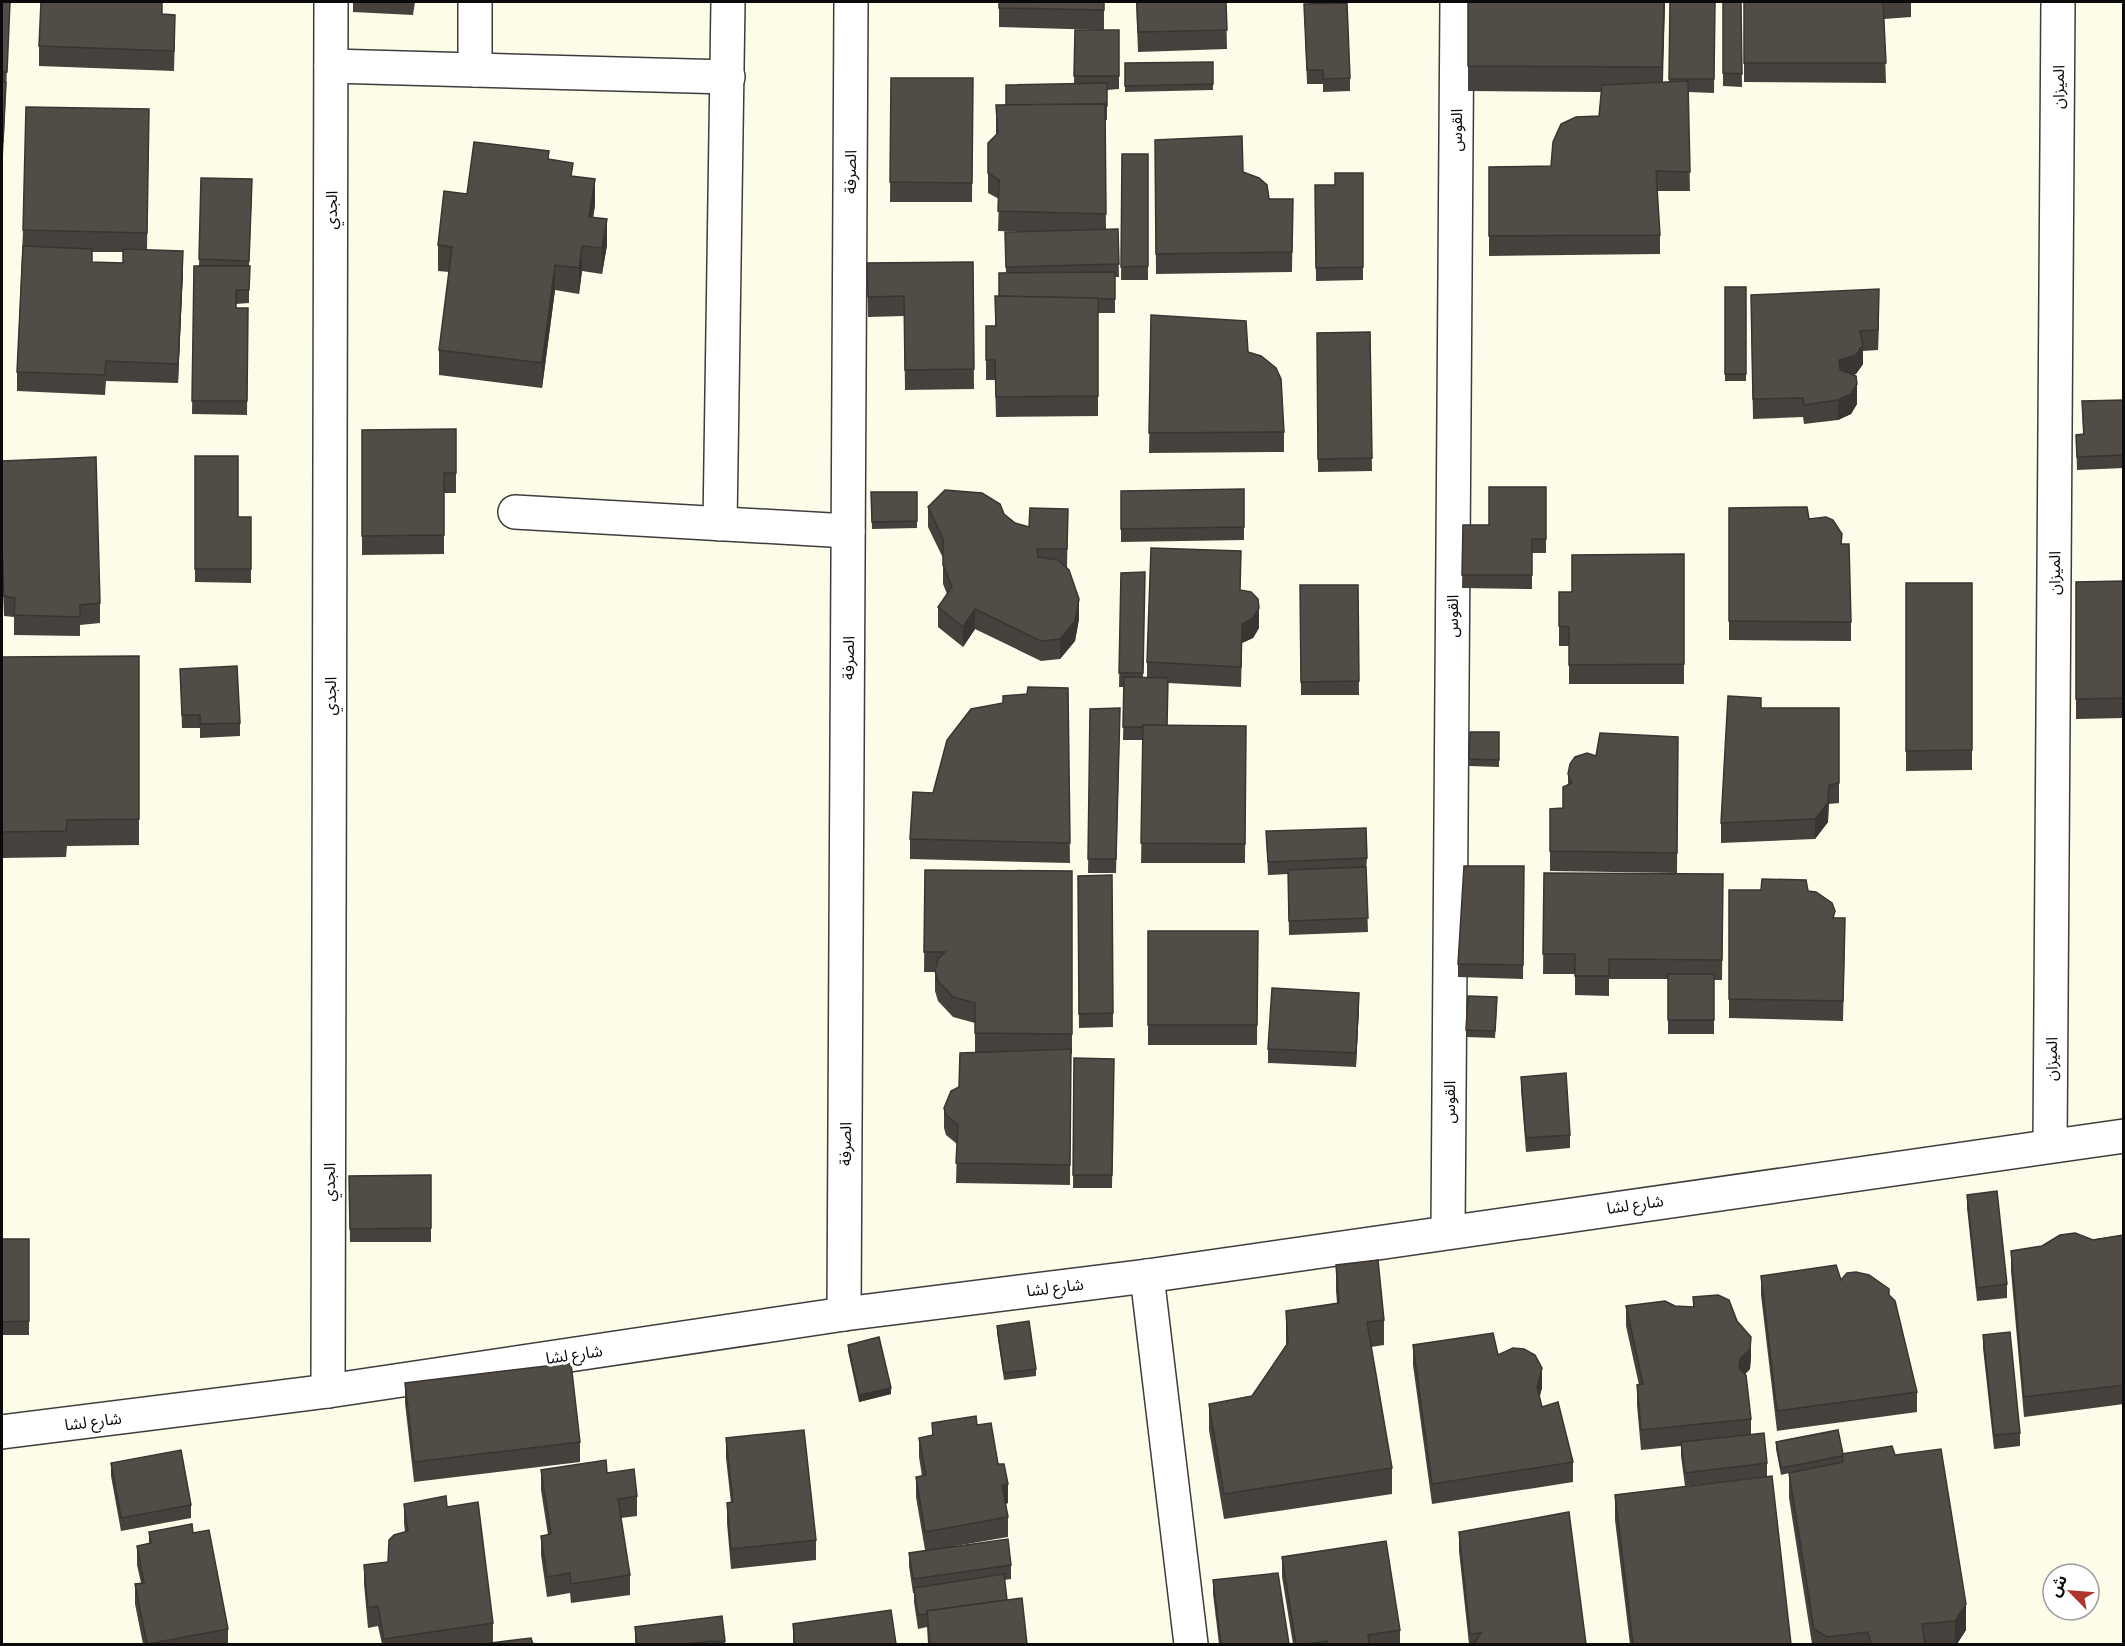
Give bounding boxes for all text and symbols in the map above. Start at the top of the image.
street label: الميزان [2048,65,2068,109]
street label: القوس [1446,109,1466,151]
street label: الصرفة [840,150,860,194]
street label: الجدي [321,191,344,229]
street label: الميزان [2044,551,2064,595]
street label: القوس [1442,595,1462,637]
street label: الصرفة [838,636,858,680]
street label: الجدي [320,677,343,715]
street label: الميزان [2041,1037,2061,1081]
street label: القوس [1439,1081,1459,1123]
street label: الصرفة [835,1122,855,1166]
street label: الجدي [319,1163,342,1201]
street label: شارع لشا [1605,1190,1665,1221]
street label: شارع لشا [1025,1274,1085,1303]
street label: شارع لشا [544,1340,604,1371]
street label: شارع لشا [63,1408,123,1437]
north arrow [2041,1562,2101,1622]
text: ش [2044,1571,2071,1600]

